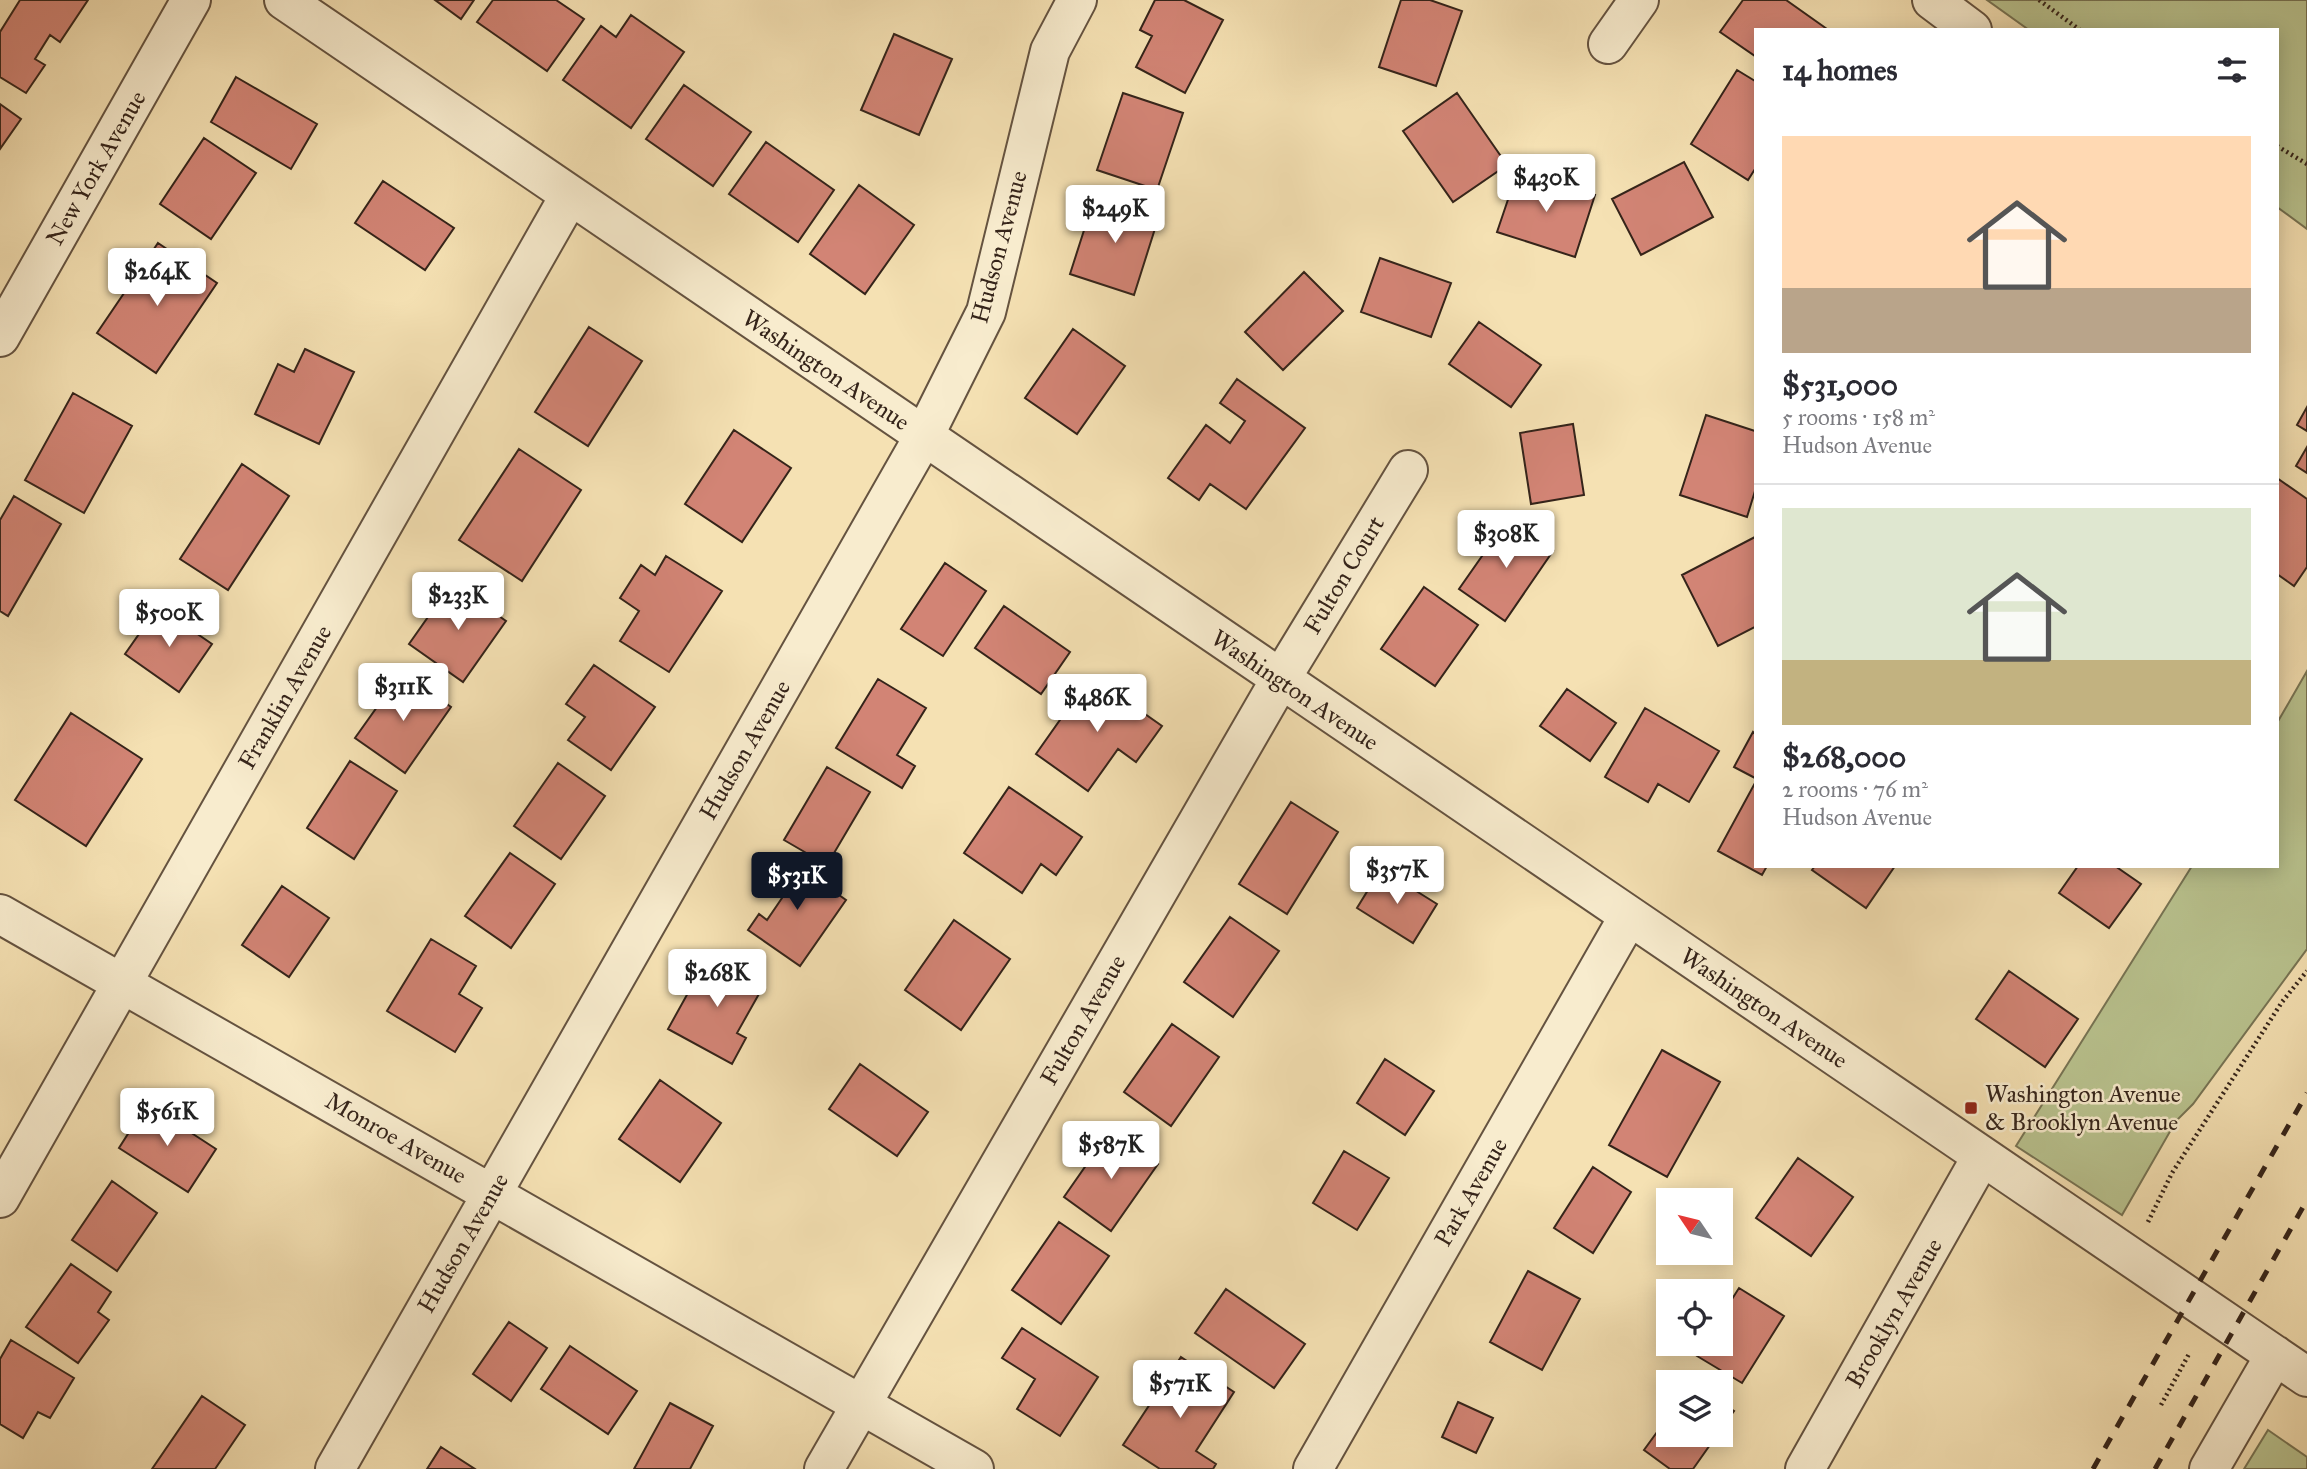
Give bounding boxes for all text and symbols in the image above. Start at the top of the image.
icon: filters [2213,51,2251,89]
text: 14 homes [1782,52,1897,88]
street label: New York Avenue [40,85,152,251]
pin: $430K [1497,154,1595,214]
text: $430K [1513,163,1579,191]
street label: Hudson Avenue [964,167,1034,327]
icon: home [1954,182,2080,308]
pin: $249K [1066,186,1164,245]
text: $249K [1082,194,1148,222]
pin: $264K [108,248,206,308]
text: $264K [124,257,190,285]
street label: Washington Avenue [737,303,915,437]
text: $531,000 [1782,367,1898,403]
text: 5 rooms · 158 m² [1782,403,1935,431]
text: Hudson Avenue [1782,431,1932,459]
street label: Fulton Court [1297,510,1391,639]
pin: $308K [1457,510,1555,570]
text: $308K [1474,519,1538,547]
icon: home [1954,554,2080,680]
pin: $233K [409,572,507,632]
text: $233K [428,581,488,609]
pin: $500K [120,590,218,649]
text: $500K [135,598,203,626]
street label: Franklin Avenue [232,619,338,775]
street label: Washington Avenue [1206,623,1384,757]
pin: $311K [354,664,452,723]
text: $311K [374,672,432,700]
pin: $486K [1048,674,1146,734]
street label: Hudson Avenue [693,675,797,825]
text: $486K [1064,683,1130,711]
text: $268,000 [1782,739,1906,775]
text: 2 rooms · 76 m² [1782,775,1928,803]
text: Hudson Avenue [1782,803,1932,831]
pin: $357K [1348,846,1446,906]
pin: $531K [748,852,846,912]
text: $357K [1366,855,1428,883]
text: $531K [767,861,827,889]
street label: Washington Avenue [1675,941,1853,1075]
street label: Fulton Avenue [1034,949,1132,1091]
pin: $268K [668,950,766,1009]
text: $268K [684,958,750,986]
place label: Washington Avenue & Brooklyn Avenue [1985,1079,2181,1137]
street label: Monroe Avenue [320,1085,472,1191]
pin: $561K [118,1088,216,1148]
text: $561K [136,1097,198,1125]
marker: Washington Avenue & Brooklyn Avenue [1963,1100,1979,1116]
pin: $587K [1062,1122,1160,1181]
text: $587K [1078,1130,1144,1158]
street label: Park Avenue [1428,1132,1514,1252]
street label: Hudson Avenue [411,1168,515,1318]
north arrow [1656,1188,1732,1265]
map controls [1656,1188,1733,1447]
street label: Brooklyn Avenue [1839,1233,1949,1393]
button: locate [1656,1279,1733,1356]
pin: $571K [1131,1360,1229,1420]
text: $571K [1149,1369,1211,1397]
button: layers [1656,1370,1733,1447]

